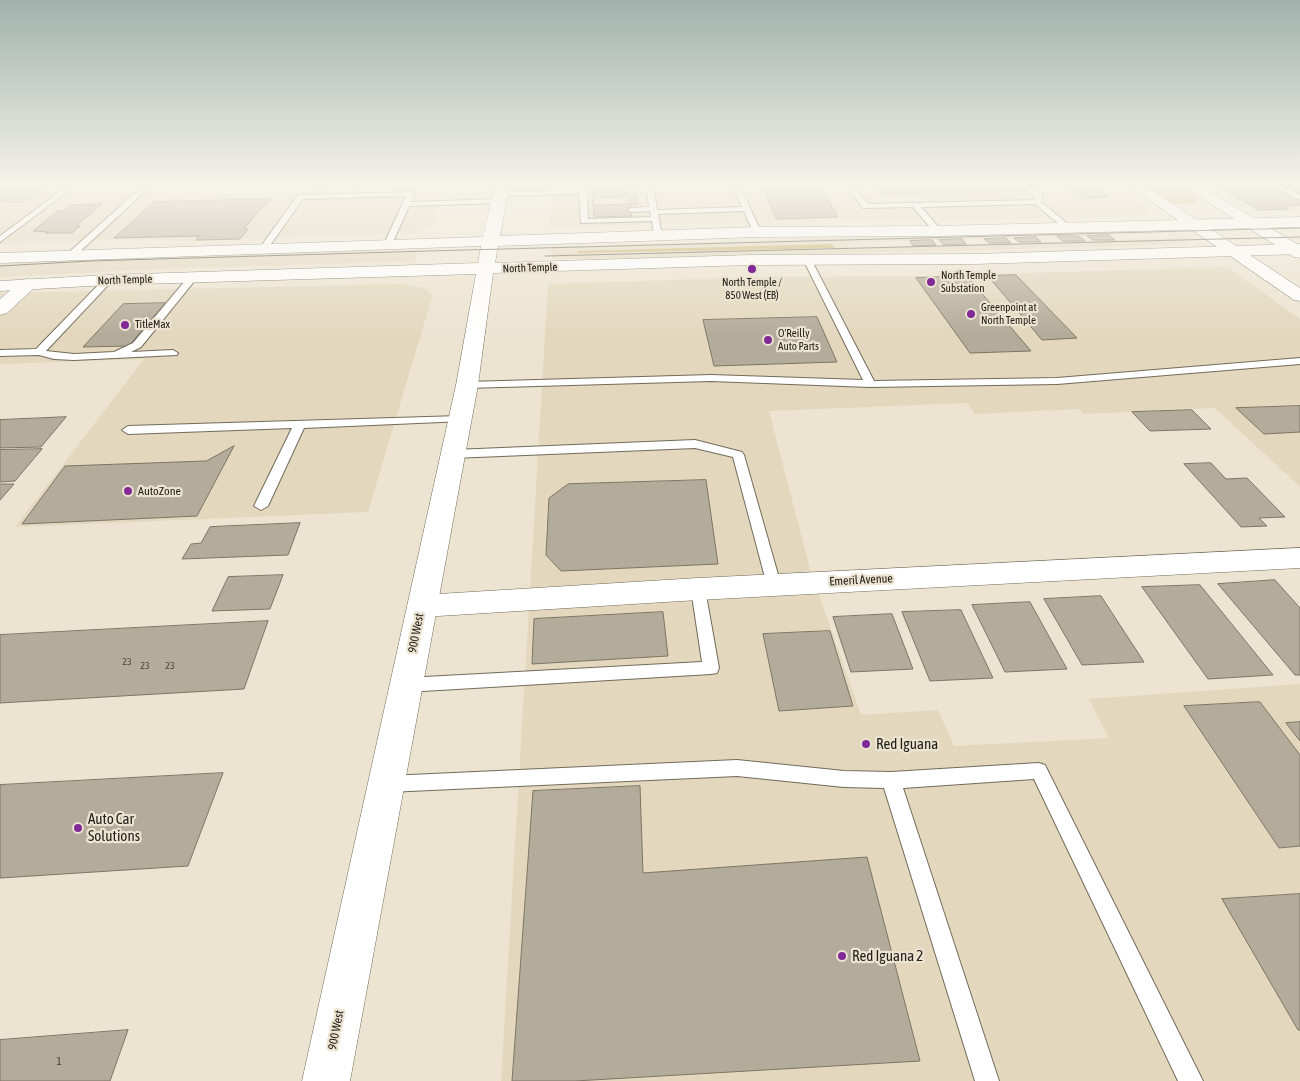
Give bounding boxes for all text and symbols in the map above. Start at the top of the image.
street label: North Temple [502,260,558,276]
marker: North Temple / 850 West (EB) [746,263,758,275]
place label: North Temple Substation [941,269,996,295]
street label: North Temple [97,272,153,288]
place label: North Temple / 850 West (EB) [722,276,782,302]
marker: North Temple Substation [925,276,937,288]
place label: Greenpoint at North Temple [981,301,1037,327]
marker: Greenpoint at North Temple [965,308,977,320]
place label: TitleMax [135,318,170,332]
marker: TitleMax [119,319,131,331]
place label: O'Reilly Auto Parts [778,327,819,353]
marker: O'Reilly Auto Parts [762,334,774,346]
place label: AutoZone [138,484,181,498]
marker: AutoZone [122,485,134,497]
street label: Emeril Avenue [829,571,893,589]
street label: 900 West [405,612,427,654]
house number: 23 [122,656,132,668]
house number: 23 [140,660,150,672]
house number: 23 [165,660,175,672]
place label: Red Iguana [876,735,938,753]
marker: Red Iguana [860,738,872,750]
place label: Auto Car Solutions [88,810,140,845]
marker: Auto Car Solutions [72,822,84,834]
place label: Red Iguana 2 [852,947,923,965]
marker: Red Iguana 2 [836,950,848,962]
street label: 900 West [325,1009,347,1051]
house number: 1 [56,1054,62,1068]

